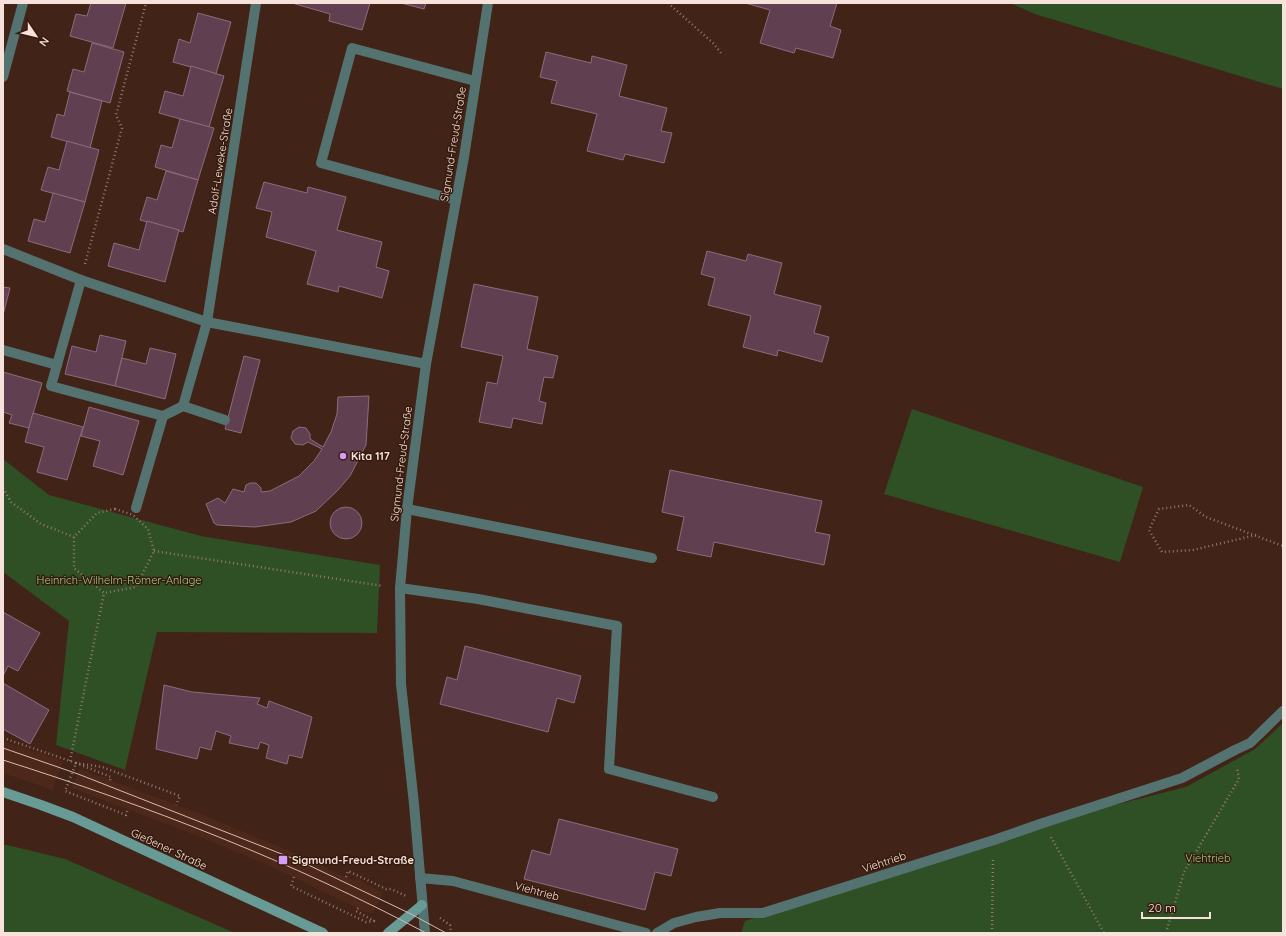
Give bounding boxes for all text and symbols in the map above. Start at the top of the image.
north arrow [16,16,56,56]
text: N [36,34,52,49]
street label: Sigmund-Freud-Straße [437,86,469,202]
street label: Adolf-Leweke-Straße [205,107,235,215]
street label: Sigmund-Freud-Straße [387,406,415,522]
place label: Kita 117 [351,449,390,463]
marker: Kita 117 [338,451,348,461]
park label: Heinrich-Wilhelm-Römer-Anlage [37,573,201,587]
street label: Gießener Straße [129,825,209,873]
street label: Viehtrieb [860,848,908,876]
park label: Viehtrieb [1185,851,1231,865]
place label: Sigmund-Freud-Straße [292,853,414,867]
marker: Sigmund-Freud-Straße [277,854,289,866]
street label: Viehtrieb [513,878,561,904]
scale bar [1142,894,1210,920]
text: 20 m [1148,900,1176,915]

